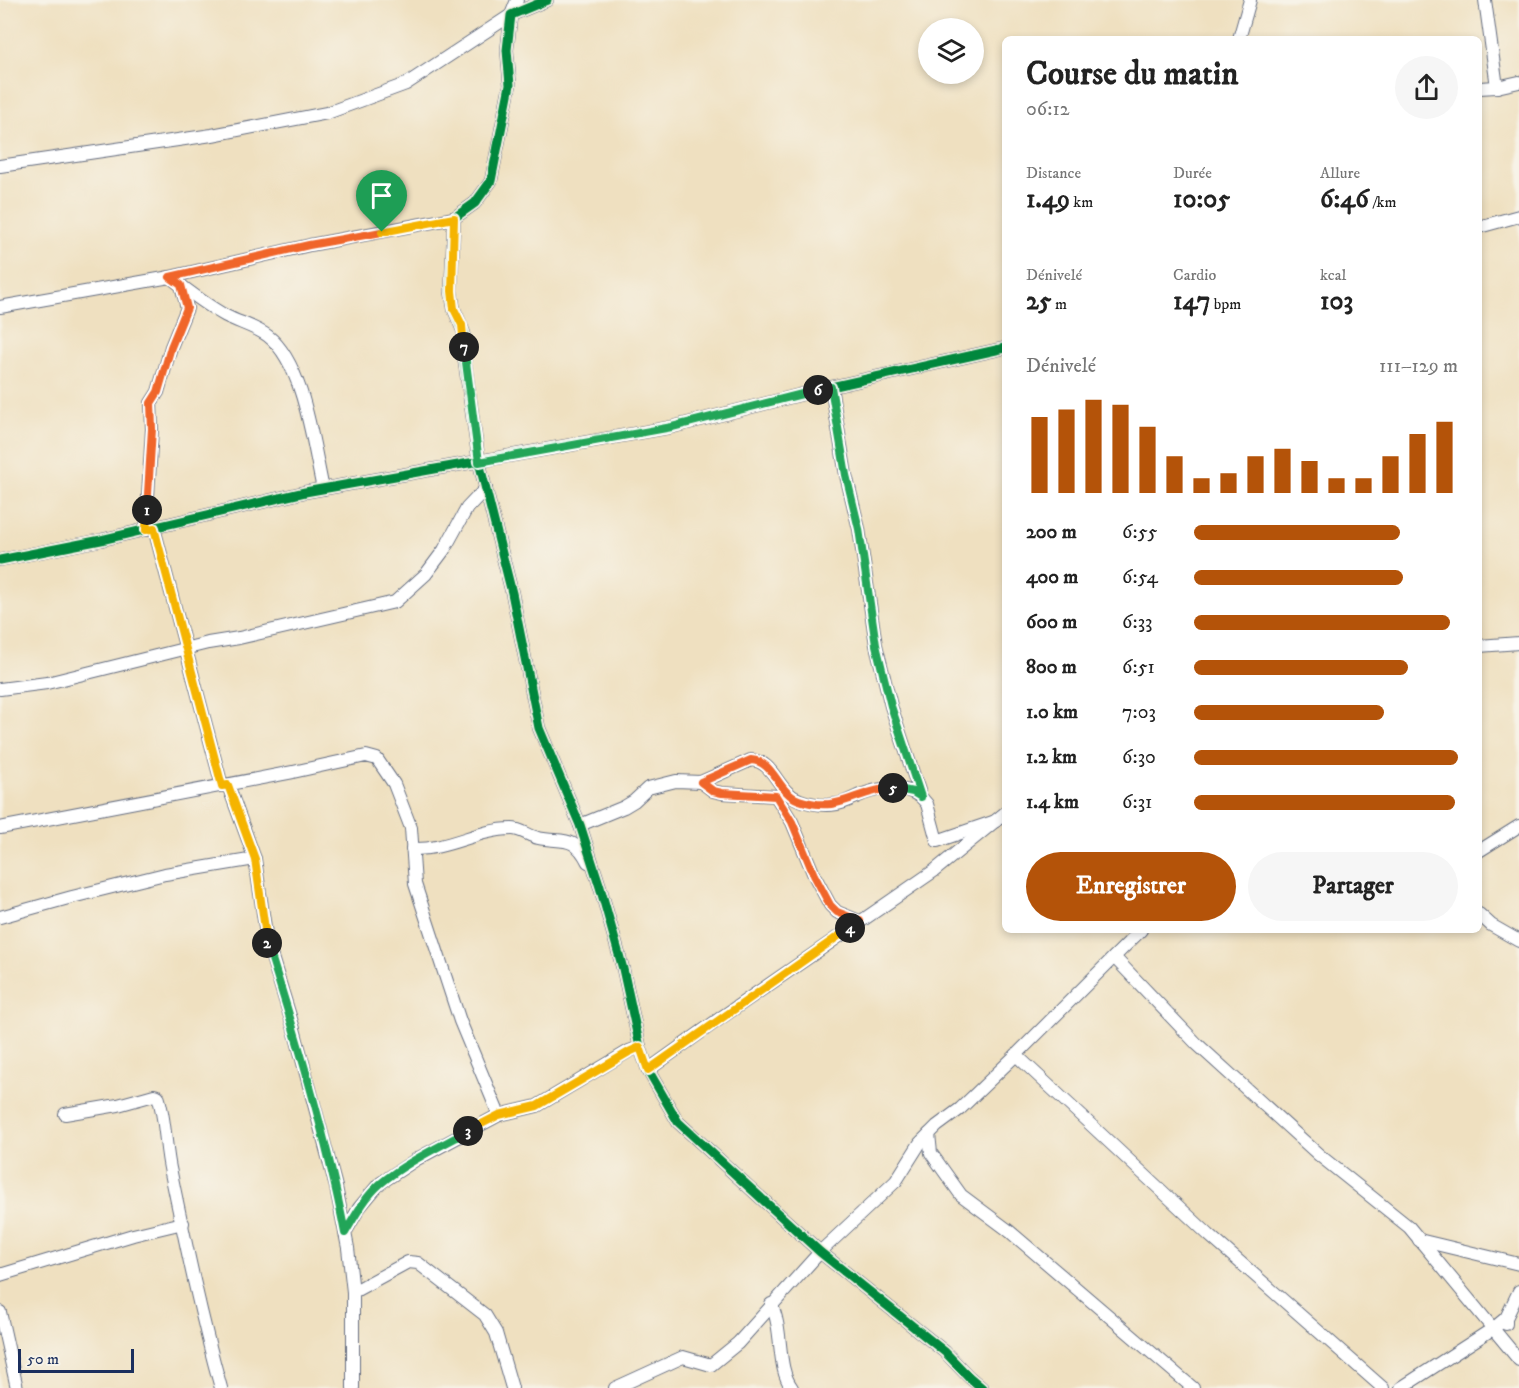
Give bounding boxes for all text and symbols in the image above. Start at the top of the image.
map controls [918,18,984,84]
button: layers [918,18,984,84]
text: Course du matin [1026,54,1239,95]
button: share [1395,56,1458,119]
text: 06:12 [1026,97,1070,122]
text: Distance [1026,163,1081,183]
text: Durée [1173,163,1212,183]
text: Allure [1320,163,1360,183]
pin [356,170,407,232]
icon: arrive [365,179,398,212]
text: 1.49 [1026,183,1070,216]
text: 10:05 [1173,183,1230,216]
text: 6:46 [1320,183,1369,216]
text: km [1070,192,1093,212]
text: /km [1369,192,1397,212]
text: Dénivelé [1026,265,1082,285]
text: Cardio [1173,265,1216,285]
text: kcal [1320,265,1346,285]
text: 25 [1026,285,1052,318]
text: 147 [1173,285,1210,318]
text: 103 [1320,285,1353,318]
text: m [1052,294,1067,314]
text: bpm [1210,294,1241,314]
pin: 7 [449,332,479,362]
text: 7 [460,337,468,357]
text: Dénivelé [1026,354,1096,379]
text: 111–129 m [1379,354,1458,379]
pin: 6 [803,375,833,405]
text: 6 [814,380,822,400]
pin: 1 [132,495,162,525]
text: 1 [144,500,150,520]
text: 200 m [1026,520,1077,545]
text: 6:55 [1122,520,1158,545]
text: 400 m [1026,565,1078,590]
text: 6:54 [1122,565,1158,590]
text: 600 m [1026,610,1077,635]
text: 6:33 [1122,610,1153,635]
text: 800 m [1026,655,1077,680]
text: 6:51 [1122,655,1155,680]
text: 1.0 km [1026,700,1078,725]
text: 7:03 [1122,700,1156,725]
text: 1.2 km [1026,745,1077,770]
text: 6:30 [1122,745,1156,770]
pin: 5 [878,773,908,803]
text: 5 [889,778,897,798]
text: 1.4 km [1026,790,1079,815]
text: 6:31 [1122,790,1152,815]
button: Enregistrer [1026,852,1236,921]
button: Partager [1248,852,1458,921]
pin: 4 [835,913,865,943]
text: 4 [845,918,855,938]
pin: 2 [252,928,282,958]
text: 2 [263,933,271,953]
pin: 3 [453,1116,483,1146]
text: 3 [465,1121,471,1141]
scale bar [18,1346,134,1374]
text: 50 m [27,1349,59,1369]

